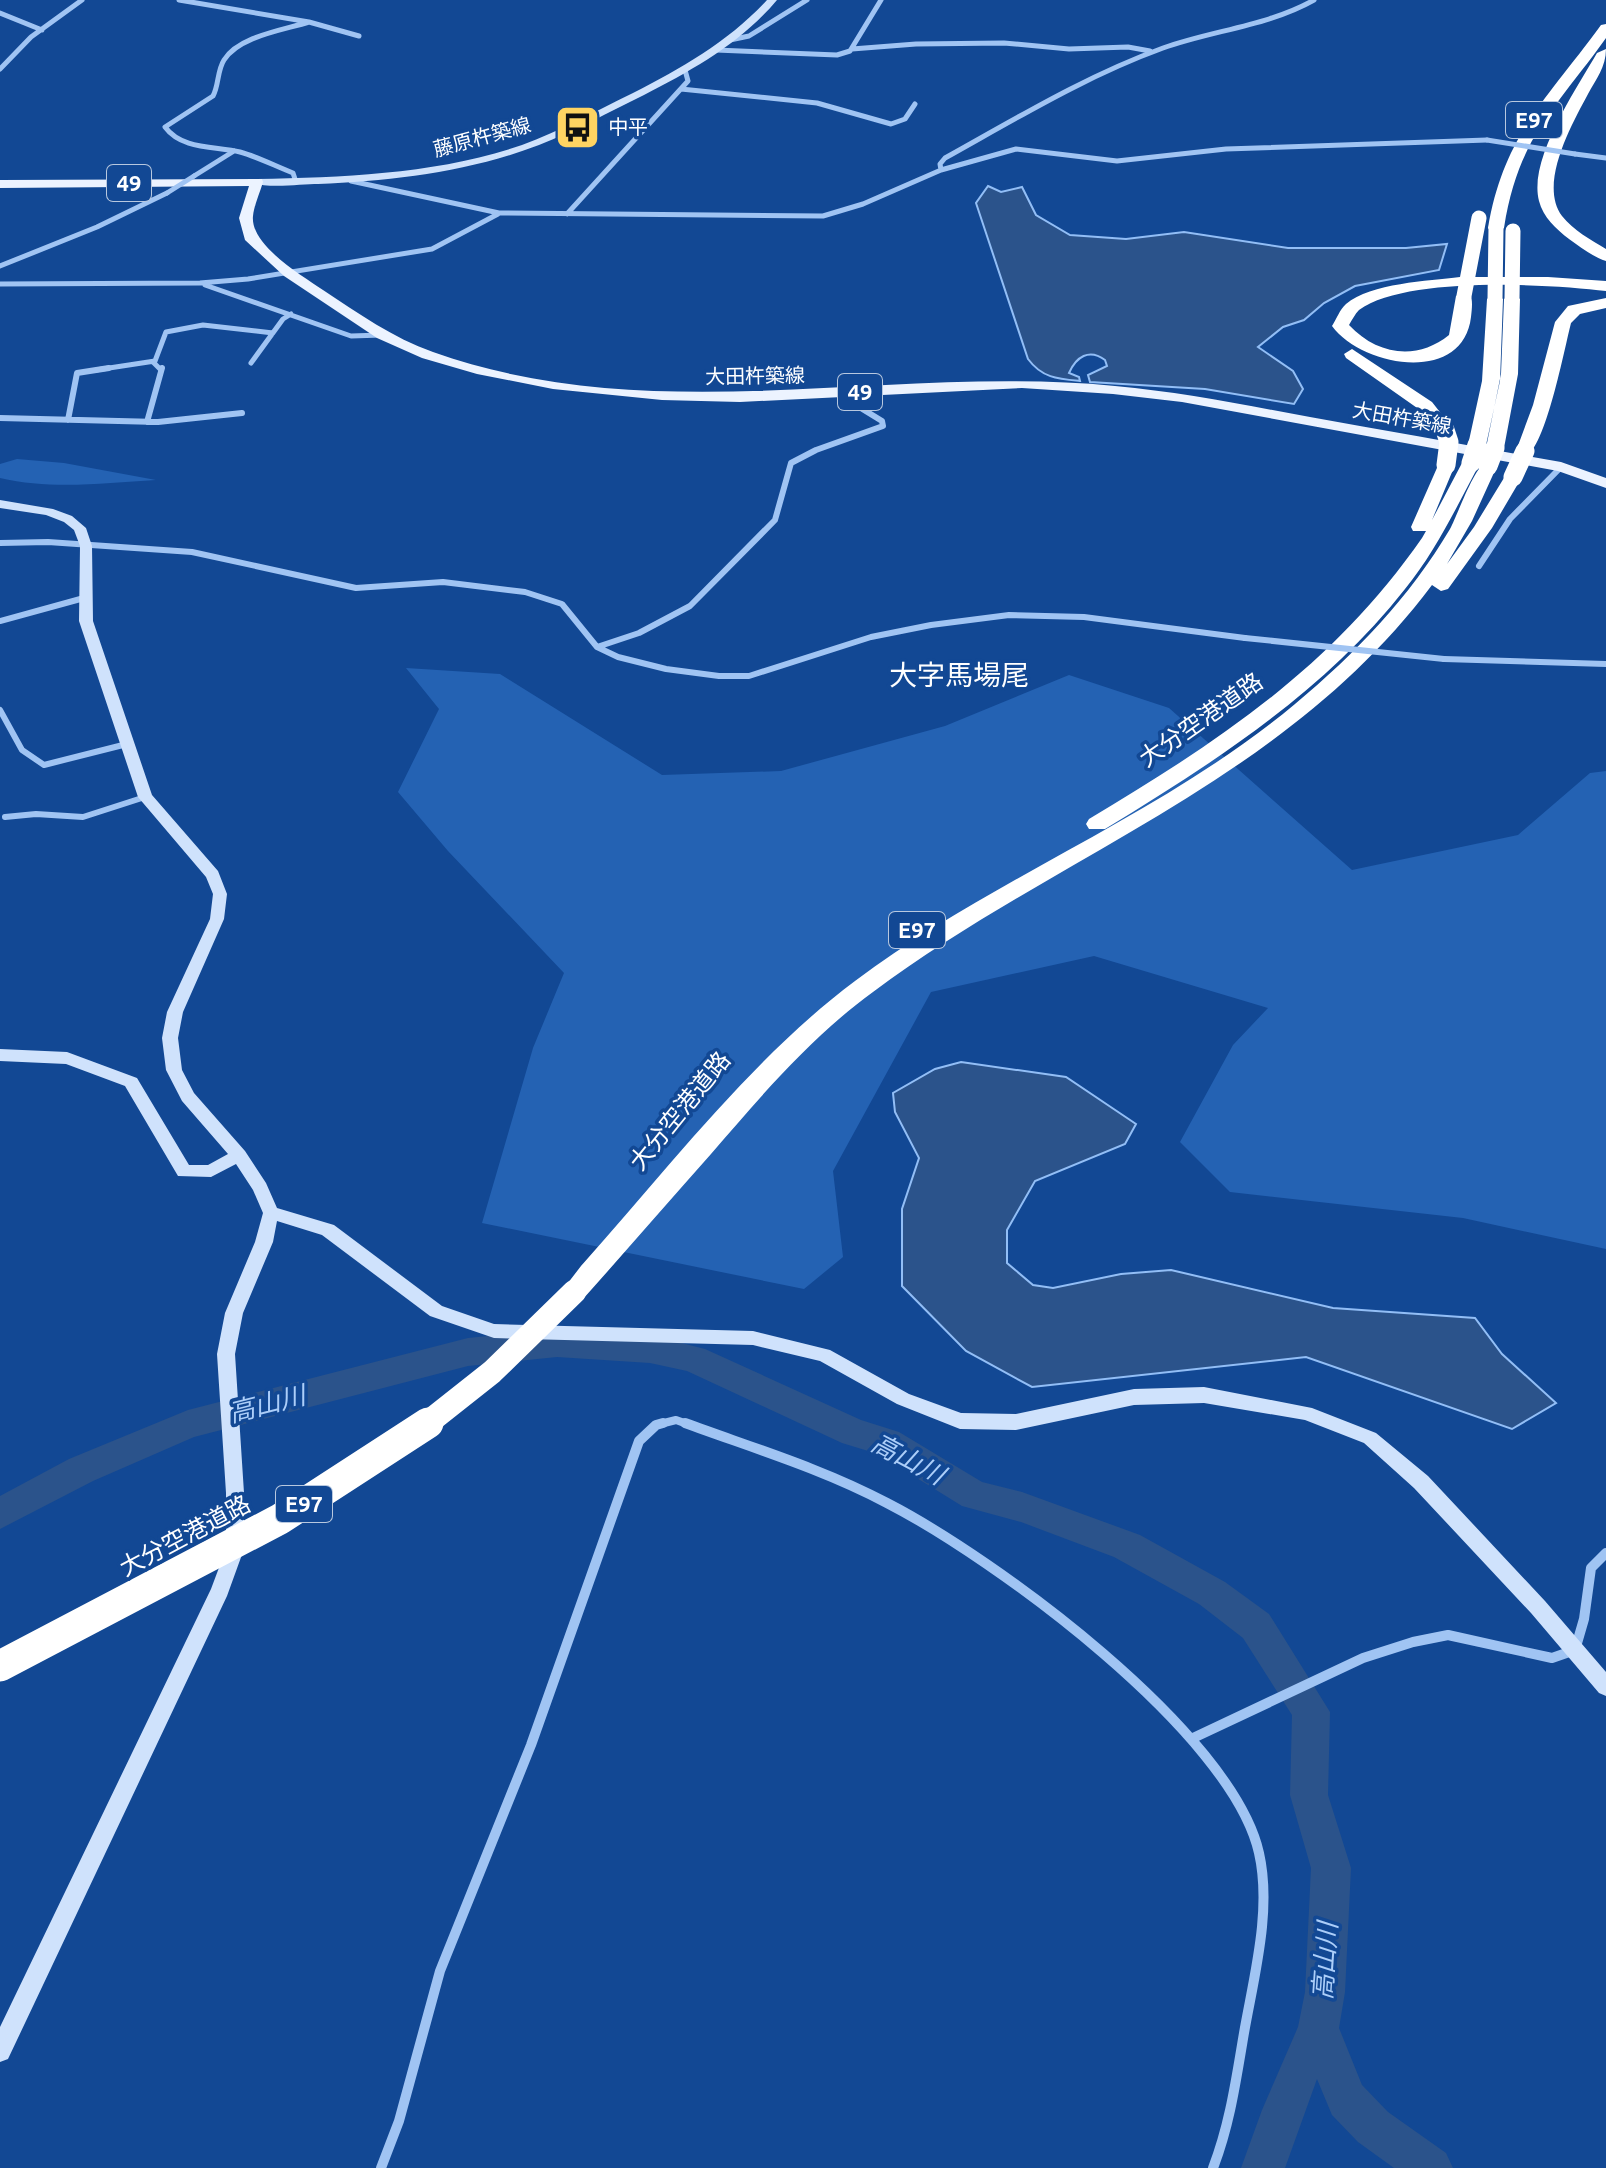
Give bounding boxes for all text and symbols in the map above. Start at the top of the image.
road number: E97 [1506,102,1562,138]
bus stop icon: 中平 [553,103,601,151]
street label: 藤原杵築線 [431,112,533,161]
place label: 中平 [608,115,648,138]
road number: 49 [107,165,151,201]
street label: 大田杵築線 [705,363,805,388]
road number: 49 [838,374,882,410]
street label: 大田杵築線 [1351,397,1453,438]
district label: 大字馬場尾 [889,659,1029,690]
street label: 大分空港道路 [1134,667,1267,772]
road number: E97 [889,912,945,948]
street label: 大分空港道路 [624,1046,735,1175]
water label: 高山川 [226,1379,311,1427]
water label: 高山川 [867,1427,952,1491]
road number: E97 [276,1486,332,1522]
street label: 大分空港道路 [115,1490,255,1581]
water label: 高山川 [1307,1918,1342,2001]

